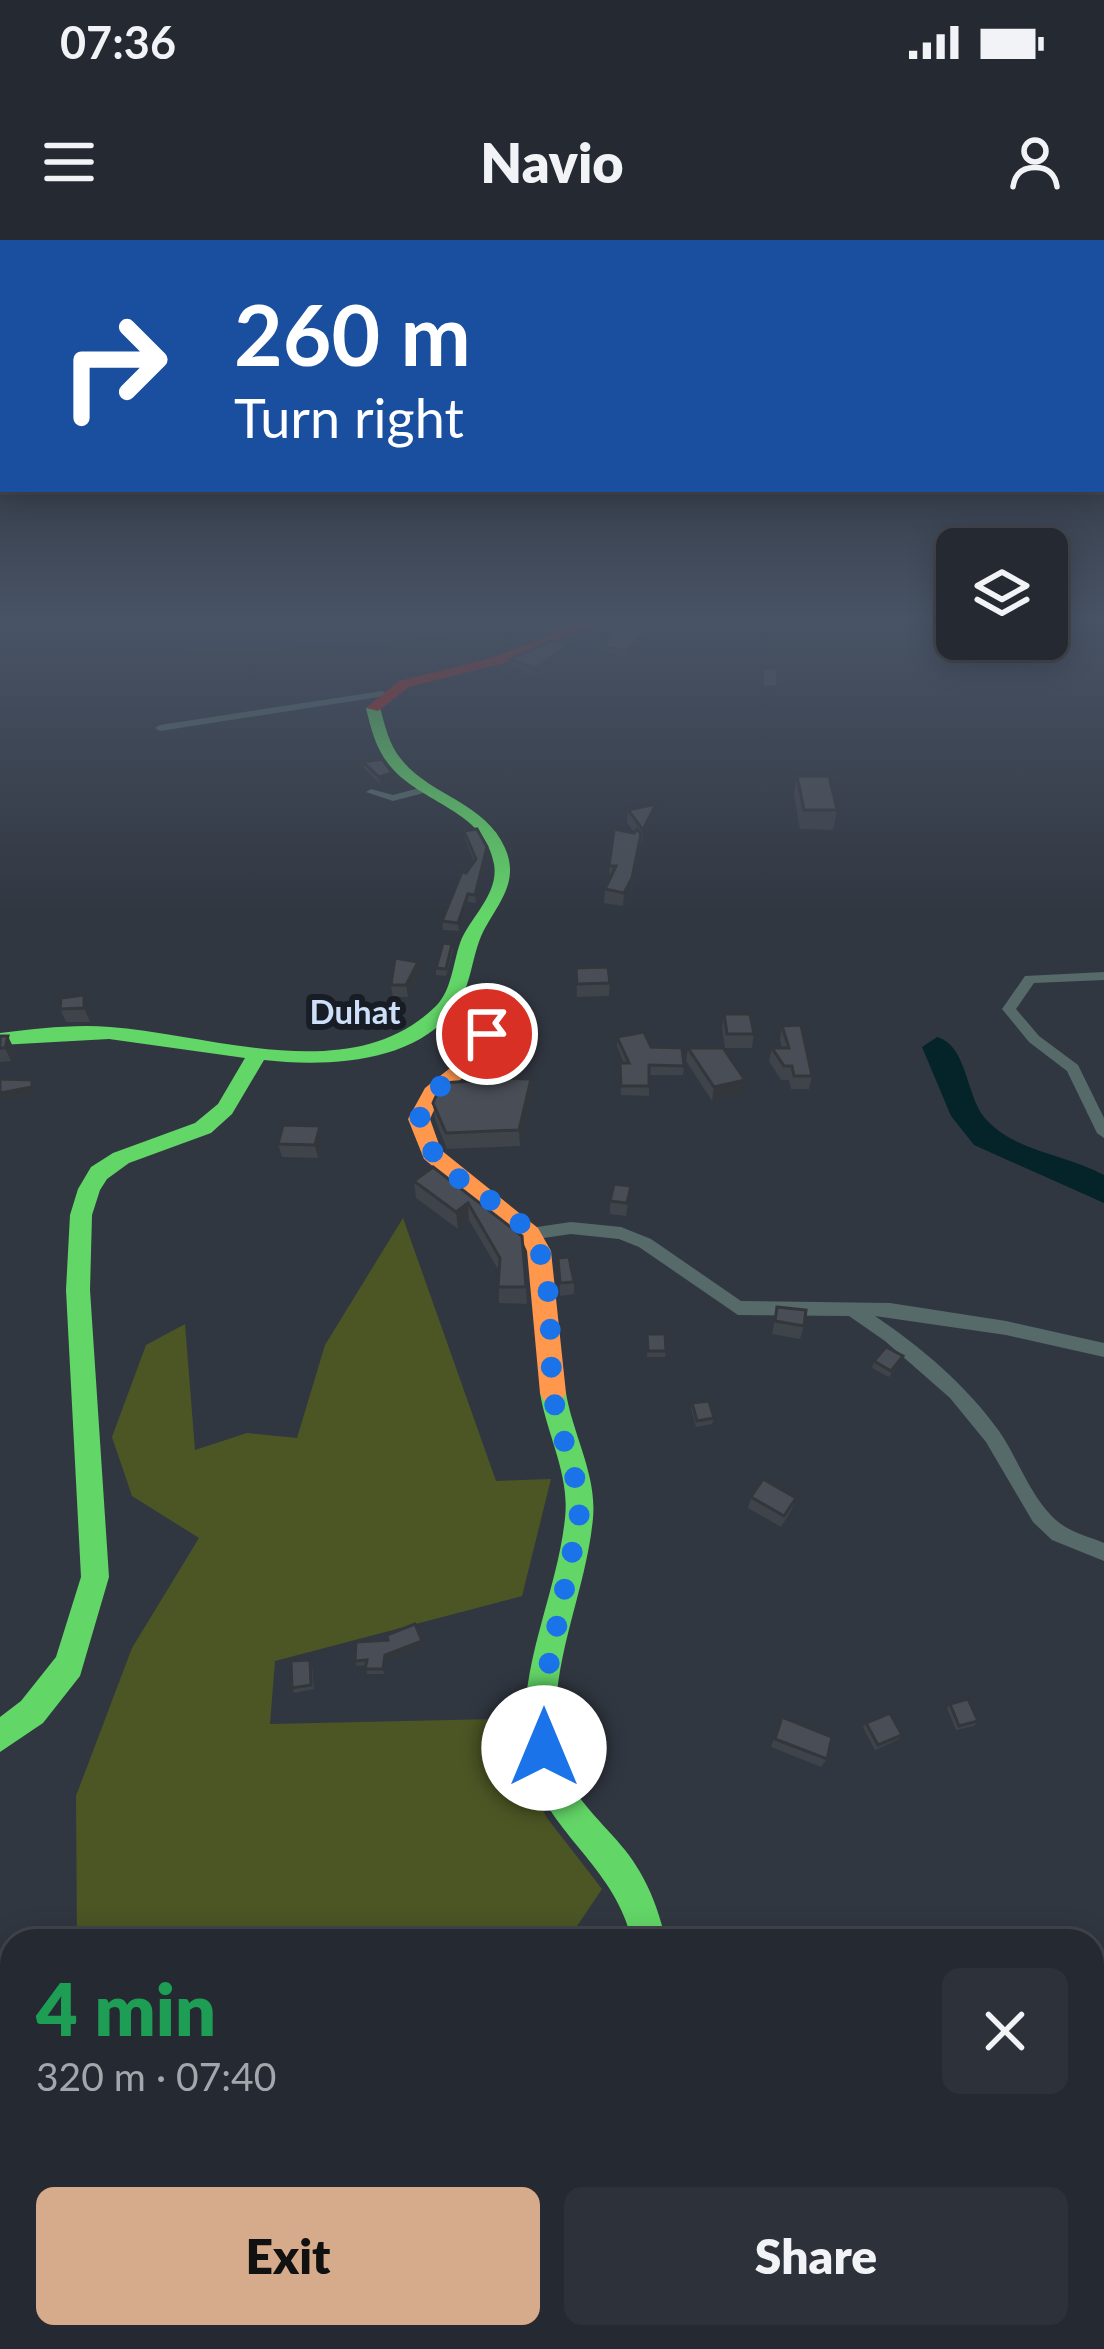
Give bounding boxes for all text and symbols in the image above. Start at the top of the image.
text: 07:36 [60,15,176,69]
icon: menu [36,129,102,195]
icon: person [1002,129,1068,195]
text: Navio [480,130,624,195]
text: 260 m [234,283,471,384]
icon: right [36,288,192,444]
text: Turn right [234,385,464,450]
map controls [936,528,1068,660]
button: layers [936,528,1068,660]
pin [436,983,538,1085]
district label: Duhat [310,991,401,1031]
icon: arrive [454,1001,520,1067]
position arrow [481,1685,607,1811]
text: 4 min [36,1965,216,2051]
button: close [942,1968,1068,2094]
text: 320 m · 07:40 [36,2053,276,2099]
button: Exit [36,2187,540,2325]
button: Share [564,2187,1068,2325]

